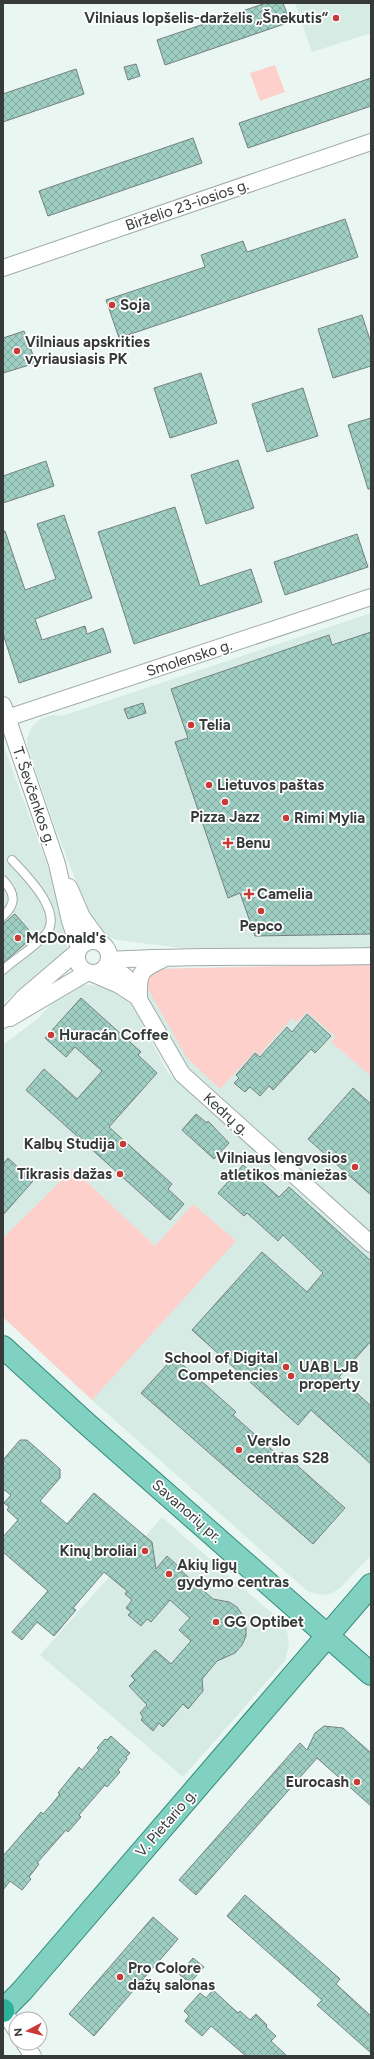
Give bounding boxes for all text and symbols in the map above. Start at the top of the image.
place label: Vilniaus lopšelis-darželis „Šnekutis“ [84,9,329,27]
marker: Vilniaus lopšelis-darželis „Šnekutis“ [331,13,341,23]
street label: Birželio 23-iosios g. [123,175,251,235]
place label: Soja [120,296,150,314]
marker: Soja [107,300,117,310]
place label: Vilniaus apskrities vyriausiasis PK [25,333,150,368]
marker: Vilniaus apskrities vyriausiasis PK [12,346,22,356]
street label: Smolensko g. [144,636,234,680]
place label: Telia [199,716,231,734]
marker: Telia [186,720,196,730]
street label: T. Ševčenkos g. [9,744,59,848]
place label: Lietuvos paštas [217,776,324,794]
marker: Lietuvos paštas [204,780,214,790]
marker: Pizza Jazz [220,797,230,807]
place label: Pizza Jazz [190,808,260,826]
place label: Rimi Mylia [294,809,365,827]
marker: Rimi Mylia [281,813,291,823]
place label: Benu [236,834,271,852]
marker: Benu [223,838,233,848]
place label: Camelia [257,885,313,903]
marker: Camelia [244,889,254,899]
marker: Pepco [256,906,266,916]
place label: Pepco [239,917,283,935]
place label: McDonald's [26,929,106,947]
marker: McDonald's [13,933,23,943]
place label: Huracán Coffee [59,1026,169,1044]
marker: Huracán Coffee [46,1030,56,1040]
street label: Kedrų g. [200,1089,252,1139]
place label: Kalbų Studija [24,1135,115,1153]
marker: Kalbų Studija [118,1139,128,1149]
place label: Vilniaus lengvosios atletikos maniežas [216,1149,347,1184]
marker: Vilniaus lengvosios atletikos maniežas [350,1162,360,1172]
place label: Tikrasis dažas [17,1165,112,1183]
marker: Tikrasis dažas [115,1169,125,1179]
place label: School of Digital Competencies [164,1349,278,1384]
place label: UAB LJB property [299,1358,360,1393]
marker: School of Digital Competencies [281,1362,291,1372]
marker: UAB LJB property [286,1371,296,1381]
place label: Verslo centras S28 [247,1432,329,1467]
marker: Verslo centras S28 [234,1445,244,1455]
street label: Savanorių pr. [148,1476,226,1546]
place label: Kinų broliai [60,1542,137,1560]
marker: Kinų broliai [140,1546,150,1556]
place label: Akių ligų gydymo centras [177,1556,289,1591]
marker: Akių ligų gydymo centras [164,1569,174,1579]
place label: GG Optibet [224,1613,304,1631]
marker: GG Optibet [211,1617,221,1627]
place label: Eurocash [286,1773,349,1791]
marker: Eurocash [352,1777,362,1787]
street label: V. Pietario g. [132,1785,200,1861]
place label: Pro Colore dažų salonas [128,1959,215,1994]
marker: Pro Colore dažų salonas [115,1972,125,1982]
north arrow [8,2011,48,2051]
text: N [12,2027,26,2037]

